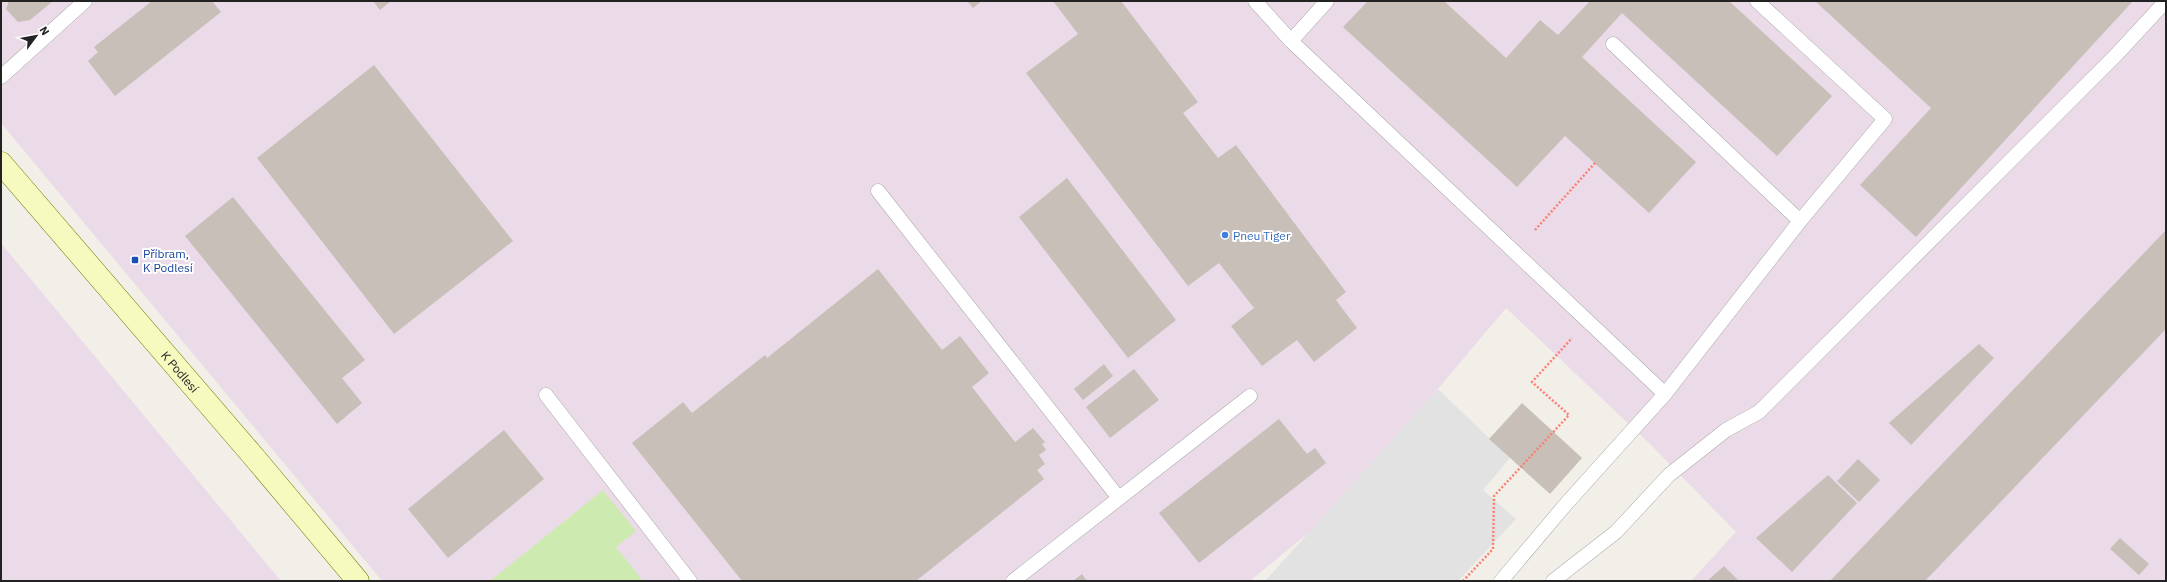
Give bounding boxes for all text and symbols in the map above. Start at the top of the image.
north arrow [16,16,56,56]
text: N [36,24,53,38]
place label: Pneu Tiger [1233,228,1291,243]
marker: Pneu Tiger [1220,230,1230,240]
place label: Příbram, K Podlesí [143,246,193,275]
marker: Příbram, K Podlesí [130,255,140,265]
street label: K Podlesí [158,348,202,395]

